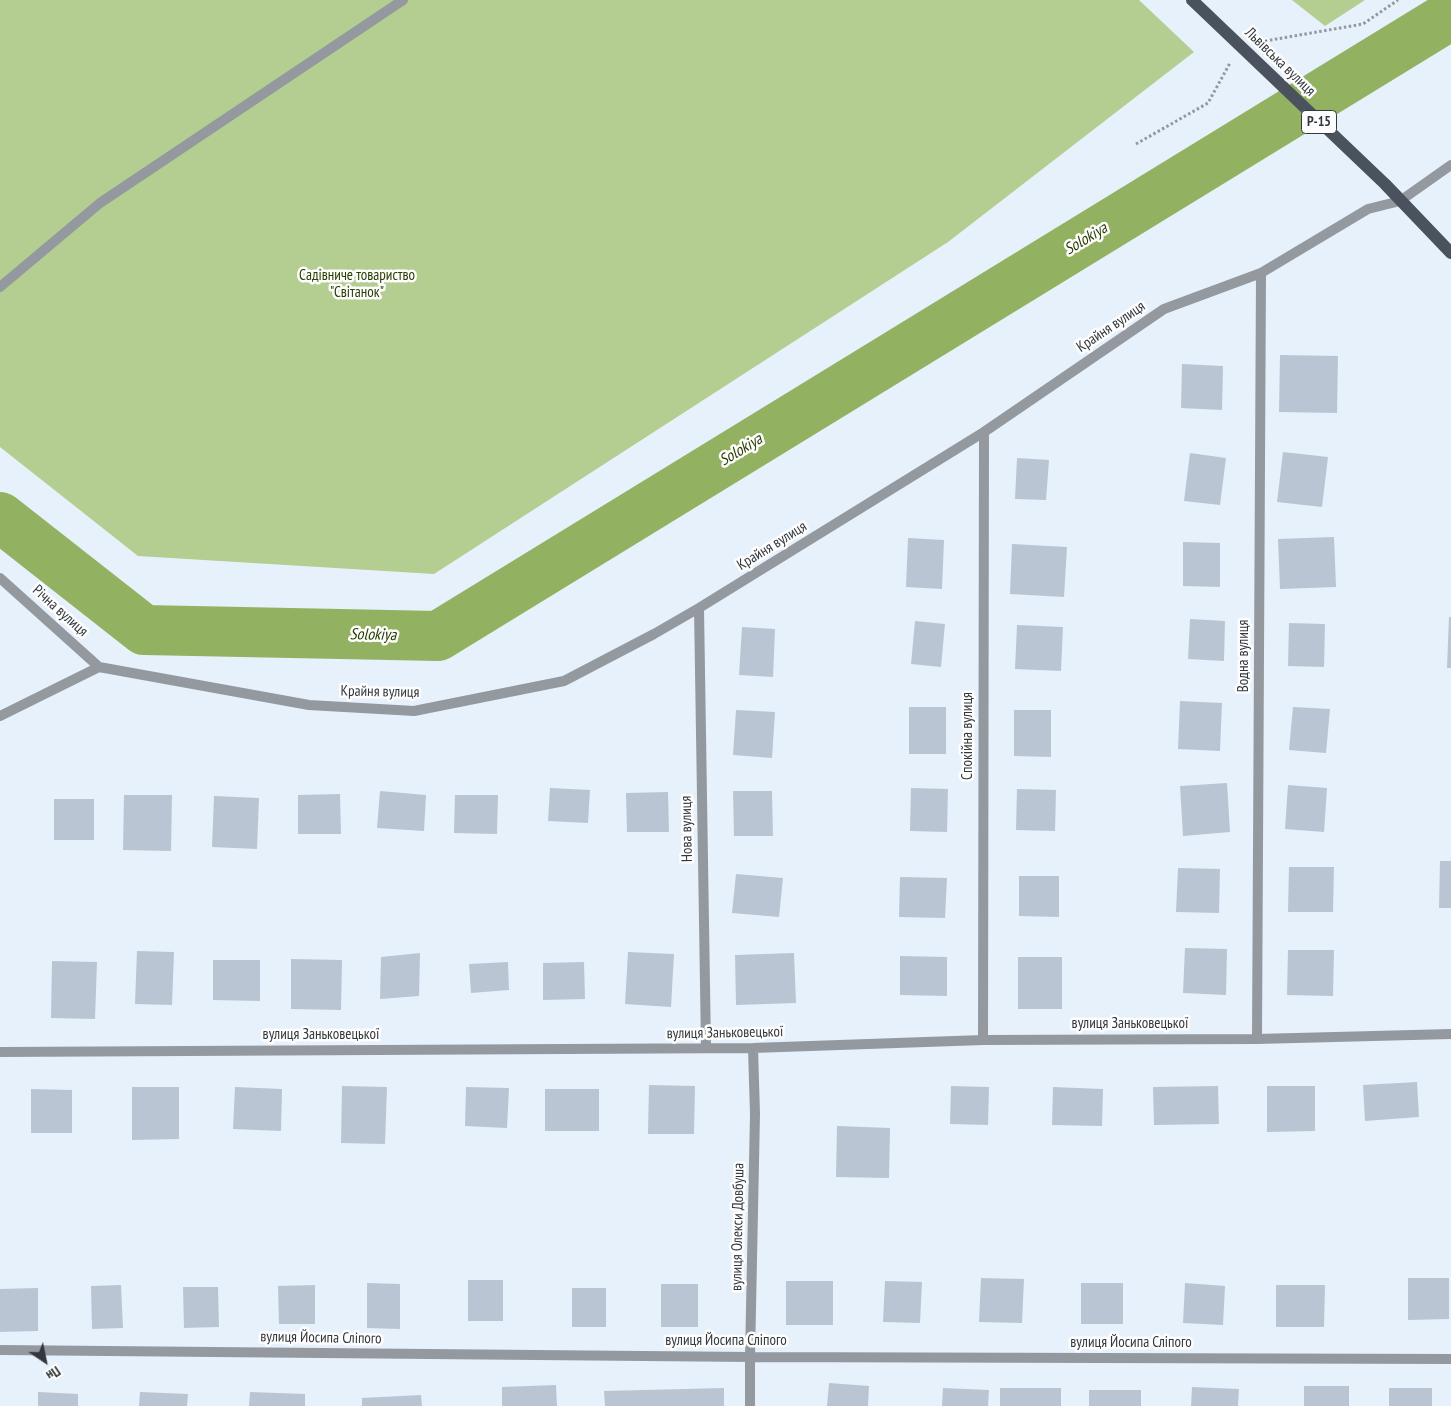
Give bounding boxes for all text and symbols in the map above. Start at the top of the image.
street label: Львівська вулиця [1241,24,1319,100]
road number: Р-15 [1302,110,1336,134]
water label: Solokiya [1061,219,1111,259]
park label: Садівниче товариство "Світанок" [299,267,415,302]
street label: Крайня вулиця [1073,298,1149,356]
water label: Solokiya [716,430,766,470]
street label: Крайня вулиця [734,518,810,574]
street label: Річна вулиця [29,581,91,641]
street label: Водна вулиця [1235,620,1253,692]
water label: Solokiya [350,625,396,645]
street label: Крайня вулиця [341,682,419,702]
street label: Спокійна вулиця [959,692,977,780]
street label: Нова вулиця [677,796,697,862]
street label: вулиця Заньковецької [1072,1015,1188,1033]
street label: вулиця Заньковецької [666,1023,784,1043]
street label: вулиця Заньковецької [263,1026,379,1044]
street label: вулиця Олекси Довбуша [728,1163,748,1291]
street label: вулиця Йосипа Сліпого [260,1328,382,1348]
street label: вулиця Йосипа Сліпого [665,1332,787,1350]
street label: вулиця Йосипа Сліпого [1070,1334,1192,1352]
north arrow [20,1336,70,1386]
text: Пн [43,1362,64,1385]

